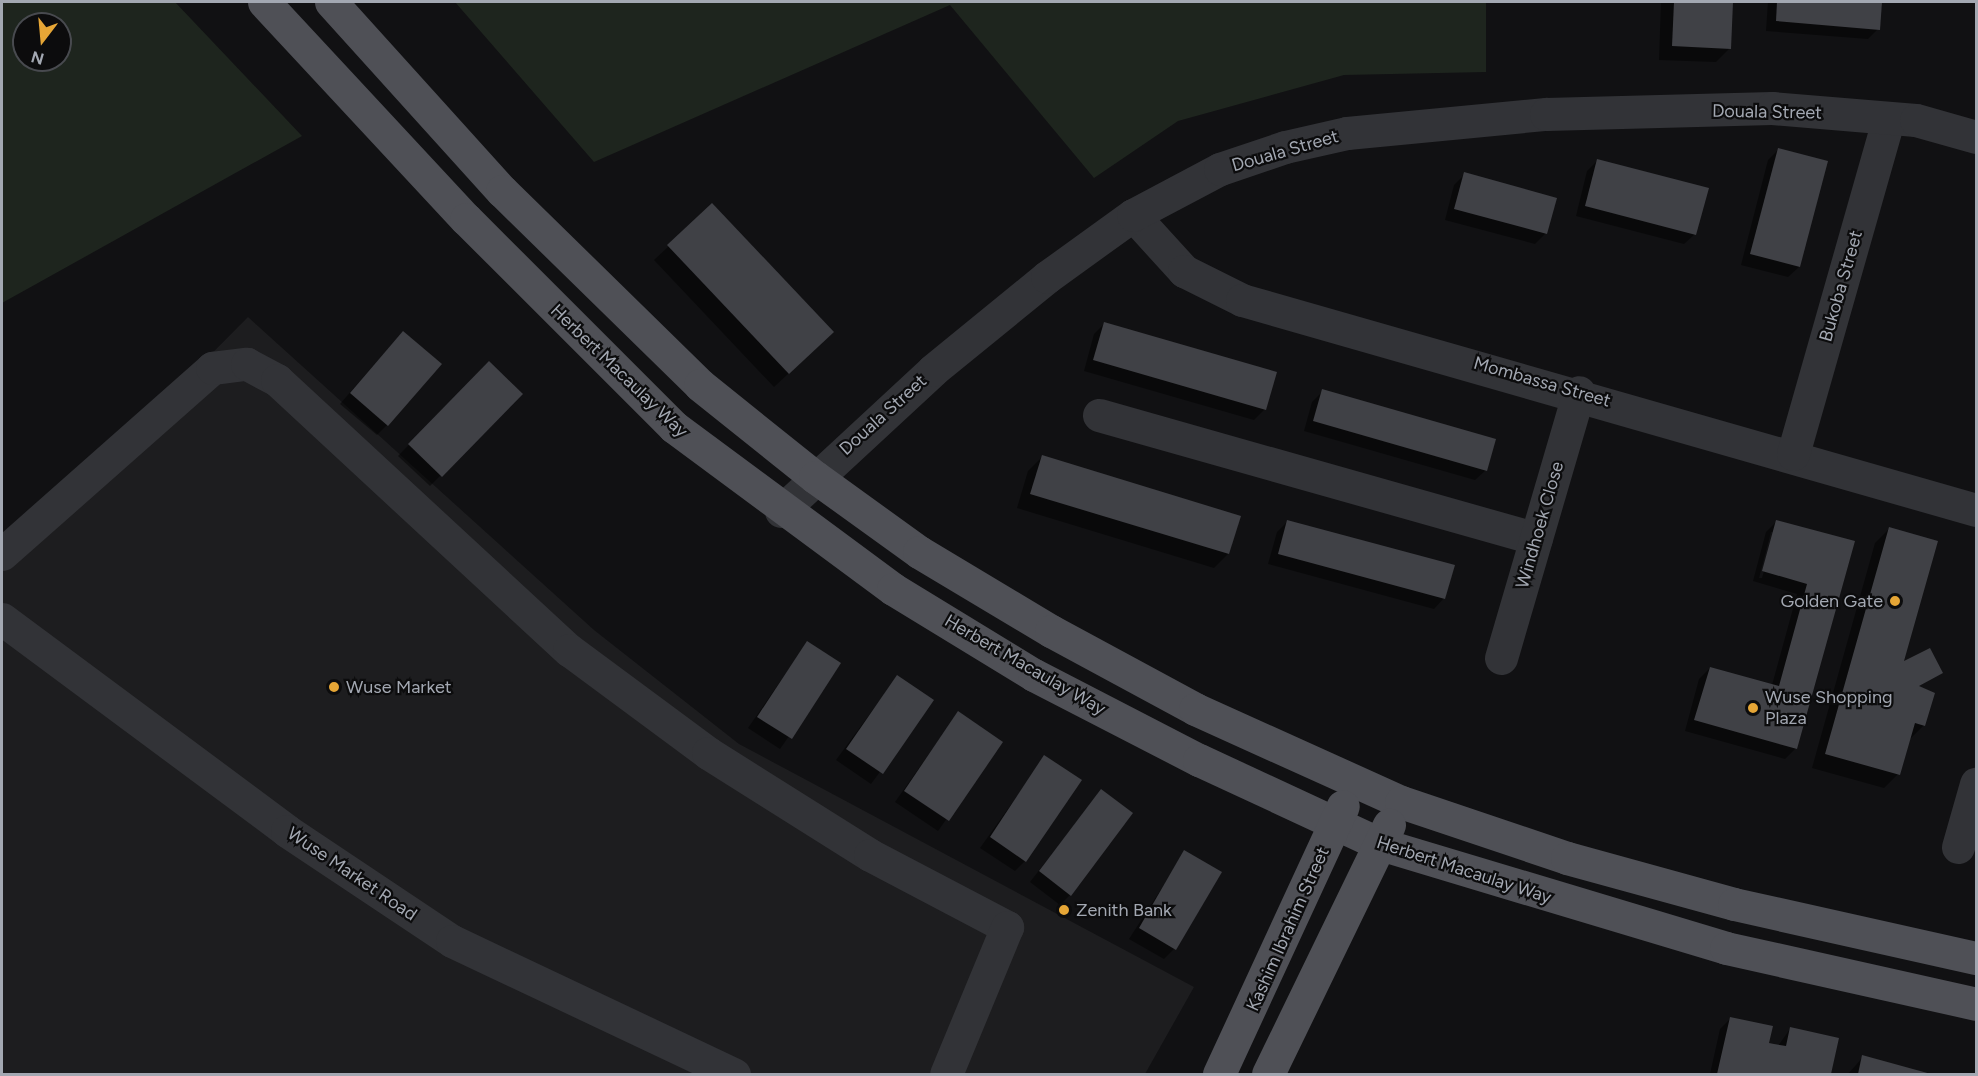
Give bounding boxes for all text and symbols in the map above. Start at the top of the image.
north arrow [12,12,72,72]
text: N [29,47,46,69]
street label: Douala Street [1712,100,1822,124]
street label: Douala Street [1229,125,1341,177]
street label: Bukoba Street [1815,228,1867,344]
street label: Herbert Macaulay Way [546,300,692,442]
street label: Mombassa Street [1471,352,1613,412]
street label: Douala Street [835,370,931,460]
street label: Windhoek Close [1512,459,1568,591]
place label: Golden Gate [1781,590,1883,612]
marker: Golden Gate [1888,594,1902,608]
street label: Herbert Macaulay Way [941,610,1109,720]
place label: Wuse Market [346,676,452,698]
marker: Wuse Market [327,680,341,694]
place label: Wuse Shopping Plaza [1765,687,1893,730]
marker: Wuse Shopping Plaza [1746,701,1760,715]
street label: Wuse Market Road [283,823,421,925]
street label: Herbert Macaulay Way [1374,832,1554,908]
street label: Kashim Ibrahim Street [1242,844,1334,1014]
place label: Zenith Bank [1076,899,1172,921]
marker: Zenith Bank [1057,903,1071,917]

